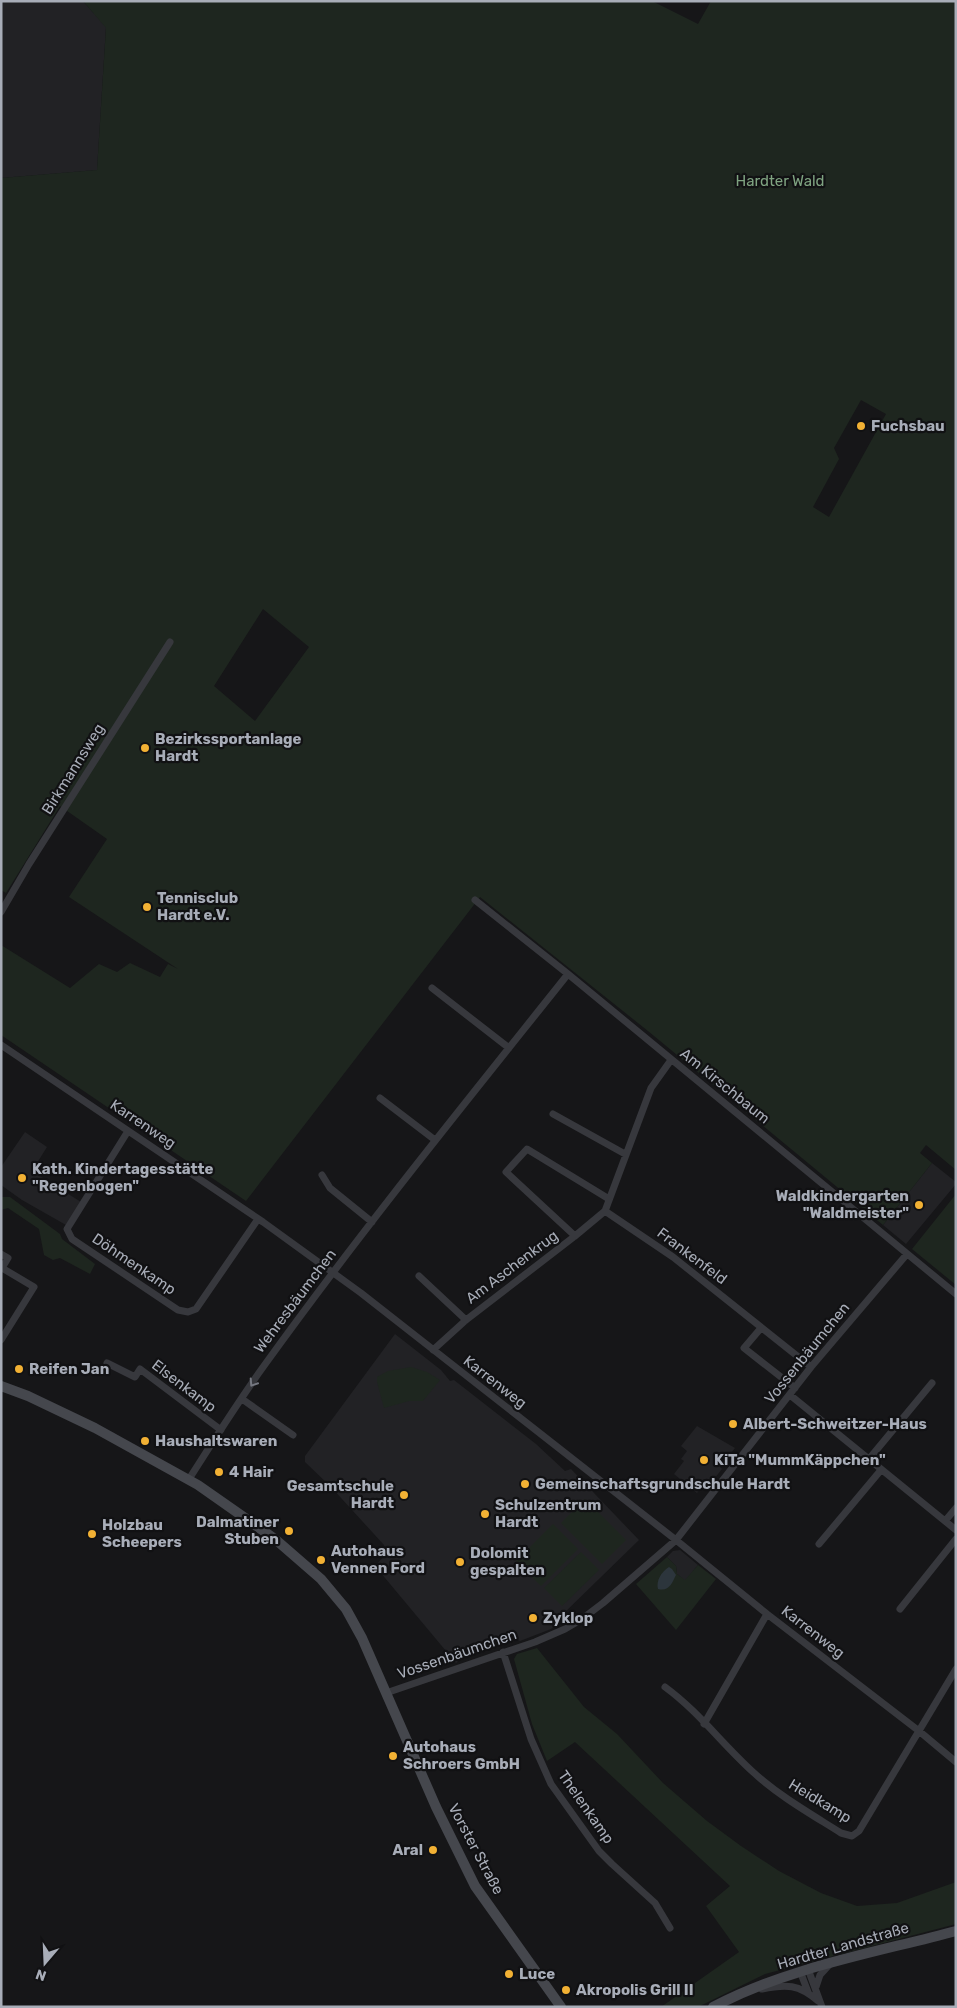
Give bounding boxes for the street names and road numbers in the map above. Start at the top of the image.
street label: Birkmannsweg [38,720,108,818]
street label: Am Kirschbaum [677,1044,773,1128]
street label: Karrenweg [107,1096,179,1152]
street label: Frankenfeld [654,1224,730,1288]
street label: Am Aschenkrug [462,1227,562,1307]
street label: Döhmenkamp [89,1229,179,1299]
street label: Wehresbäumchen [250,1246,340,1356]
street label: Vossenbäumchen [761,1299,853,1407]
street label: Karrenweg [460,1352,530,1412]
street label: Elsenkamp [148,1356,220,1416]
street label: Karrenweg [778,1602,848,1662]
street label: Vossenbäumchen [395,1625,519,1683]
street label: Thelenkamp [554,1767,618,1847]
street label: Heidkamp [785,1775,855,1827]
street label: Vorster Straße [444,1800,508,1898]
street label: Hardter Landstraße [775,1919,911,1973]

